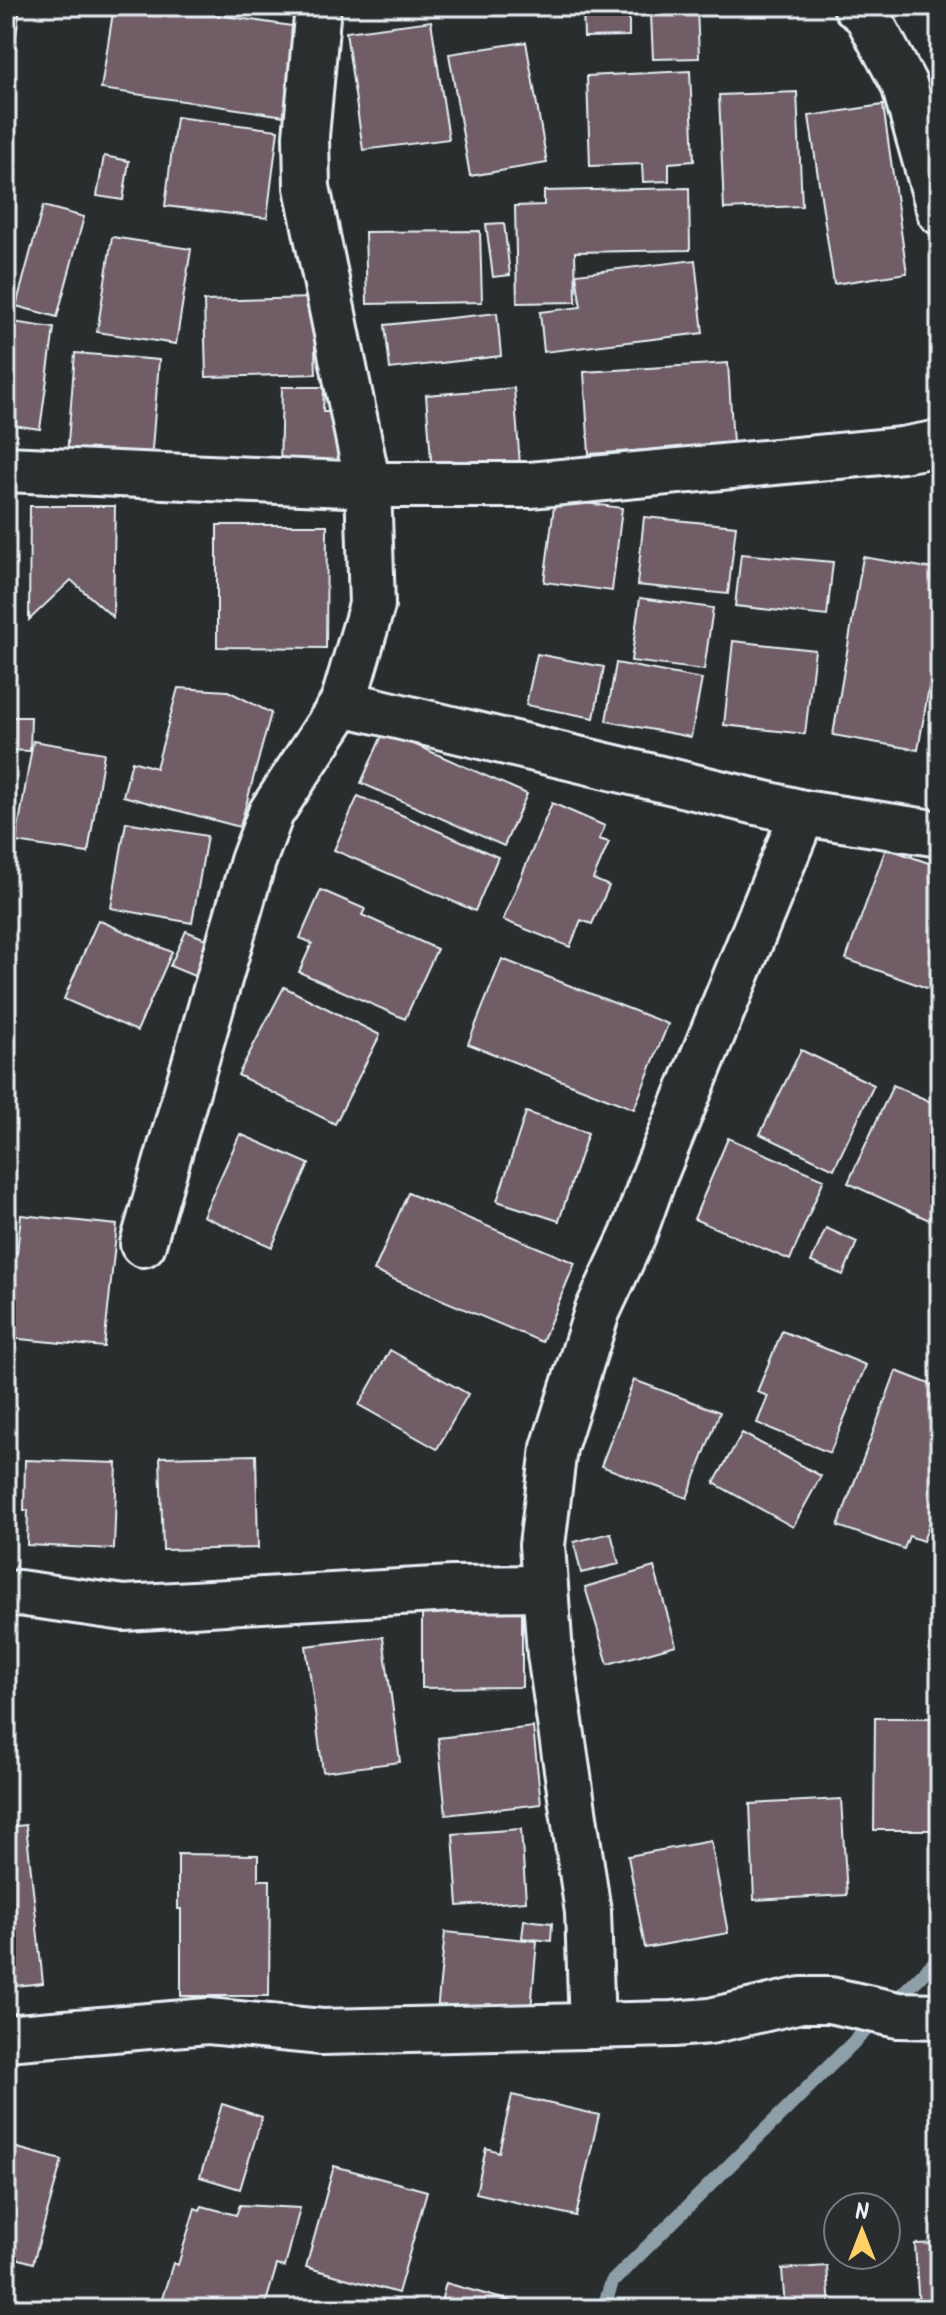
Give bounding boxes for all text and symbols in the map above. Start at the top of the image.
north arrow [822,2191,902,2271]
text: N [855,2196,869,2231]

